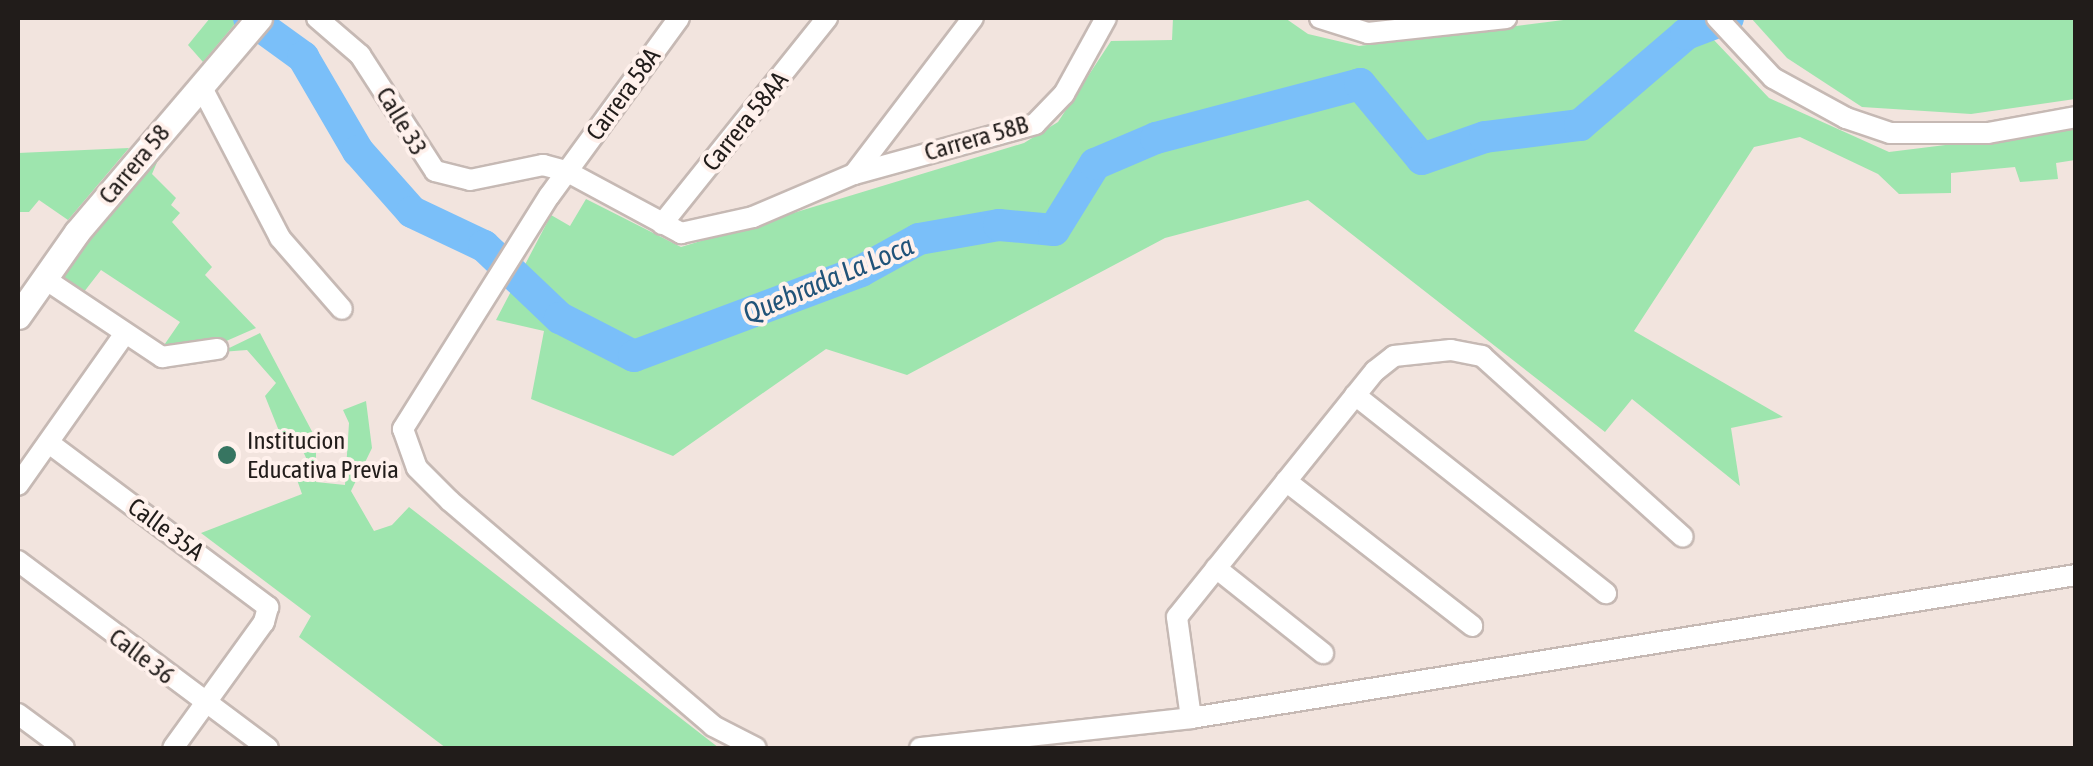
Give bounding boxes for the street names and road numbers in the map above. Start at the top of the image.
street label: Carrera 58A [580,42,666,146]
street label: Carrera 58AA [696,65,794,177]
street label: Calle 33 [370,81,434,161]
street label: Carrera 58B [921,109,1031,167]
street label: Carrera 58 [92,118,176,210]
street label: Calle 35A [122,491,210,567]
street label: Calle 36 [103,622,181,690]

